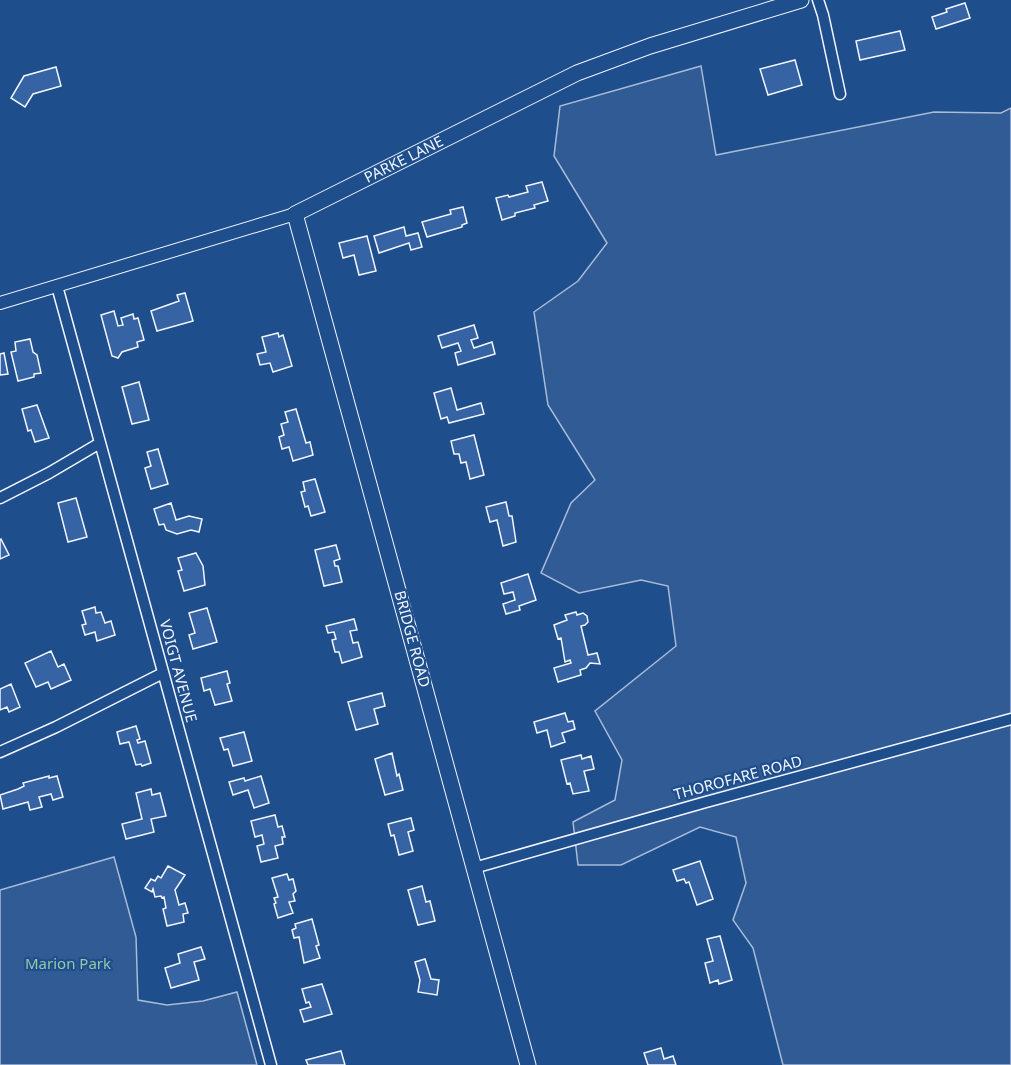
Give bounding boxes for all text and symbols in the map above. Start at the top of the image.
street label: PARKE LANE [360,131,446,187]
street label: BRIDGE ROAD [390,588,436,689]
street label: VOIGT AVENUE [156,617,202,724]
street label: THOROFARE ROAD [671,750,804,804]
park label: Marion Park [25,953,111,973]

